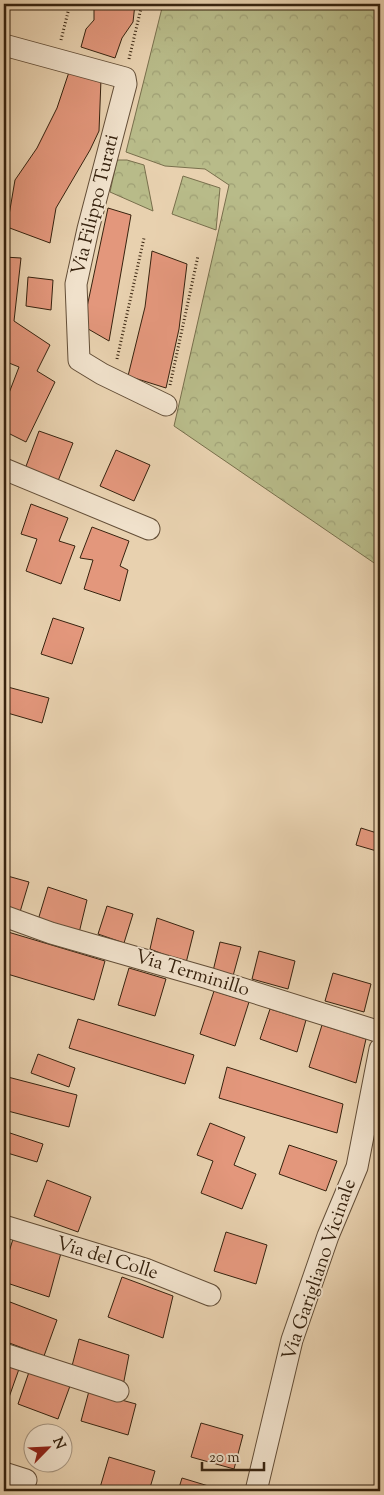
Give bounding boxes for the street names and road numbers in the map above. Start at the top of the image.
street label: Via Filippo Turati [65,132,127,278]
street label: Via Terminillo [131,944,253,1004]
street label: Via Garigliano Vicinale [276,1175,364,1364]
street label: Via del Colle [53,1231,161,1287]

